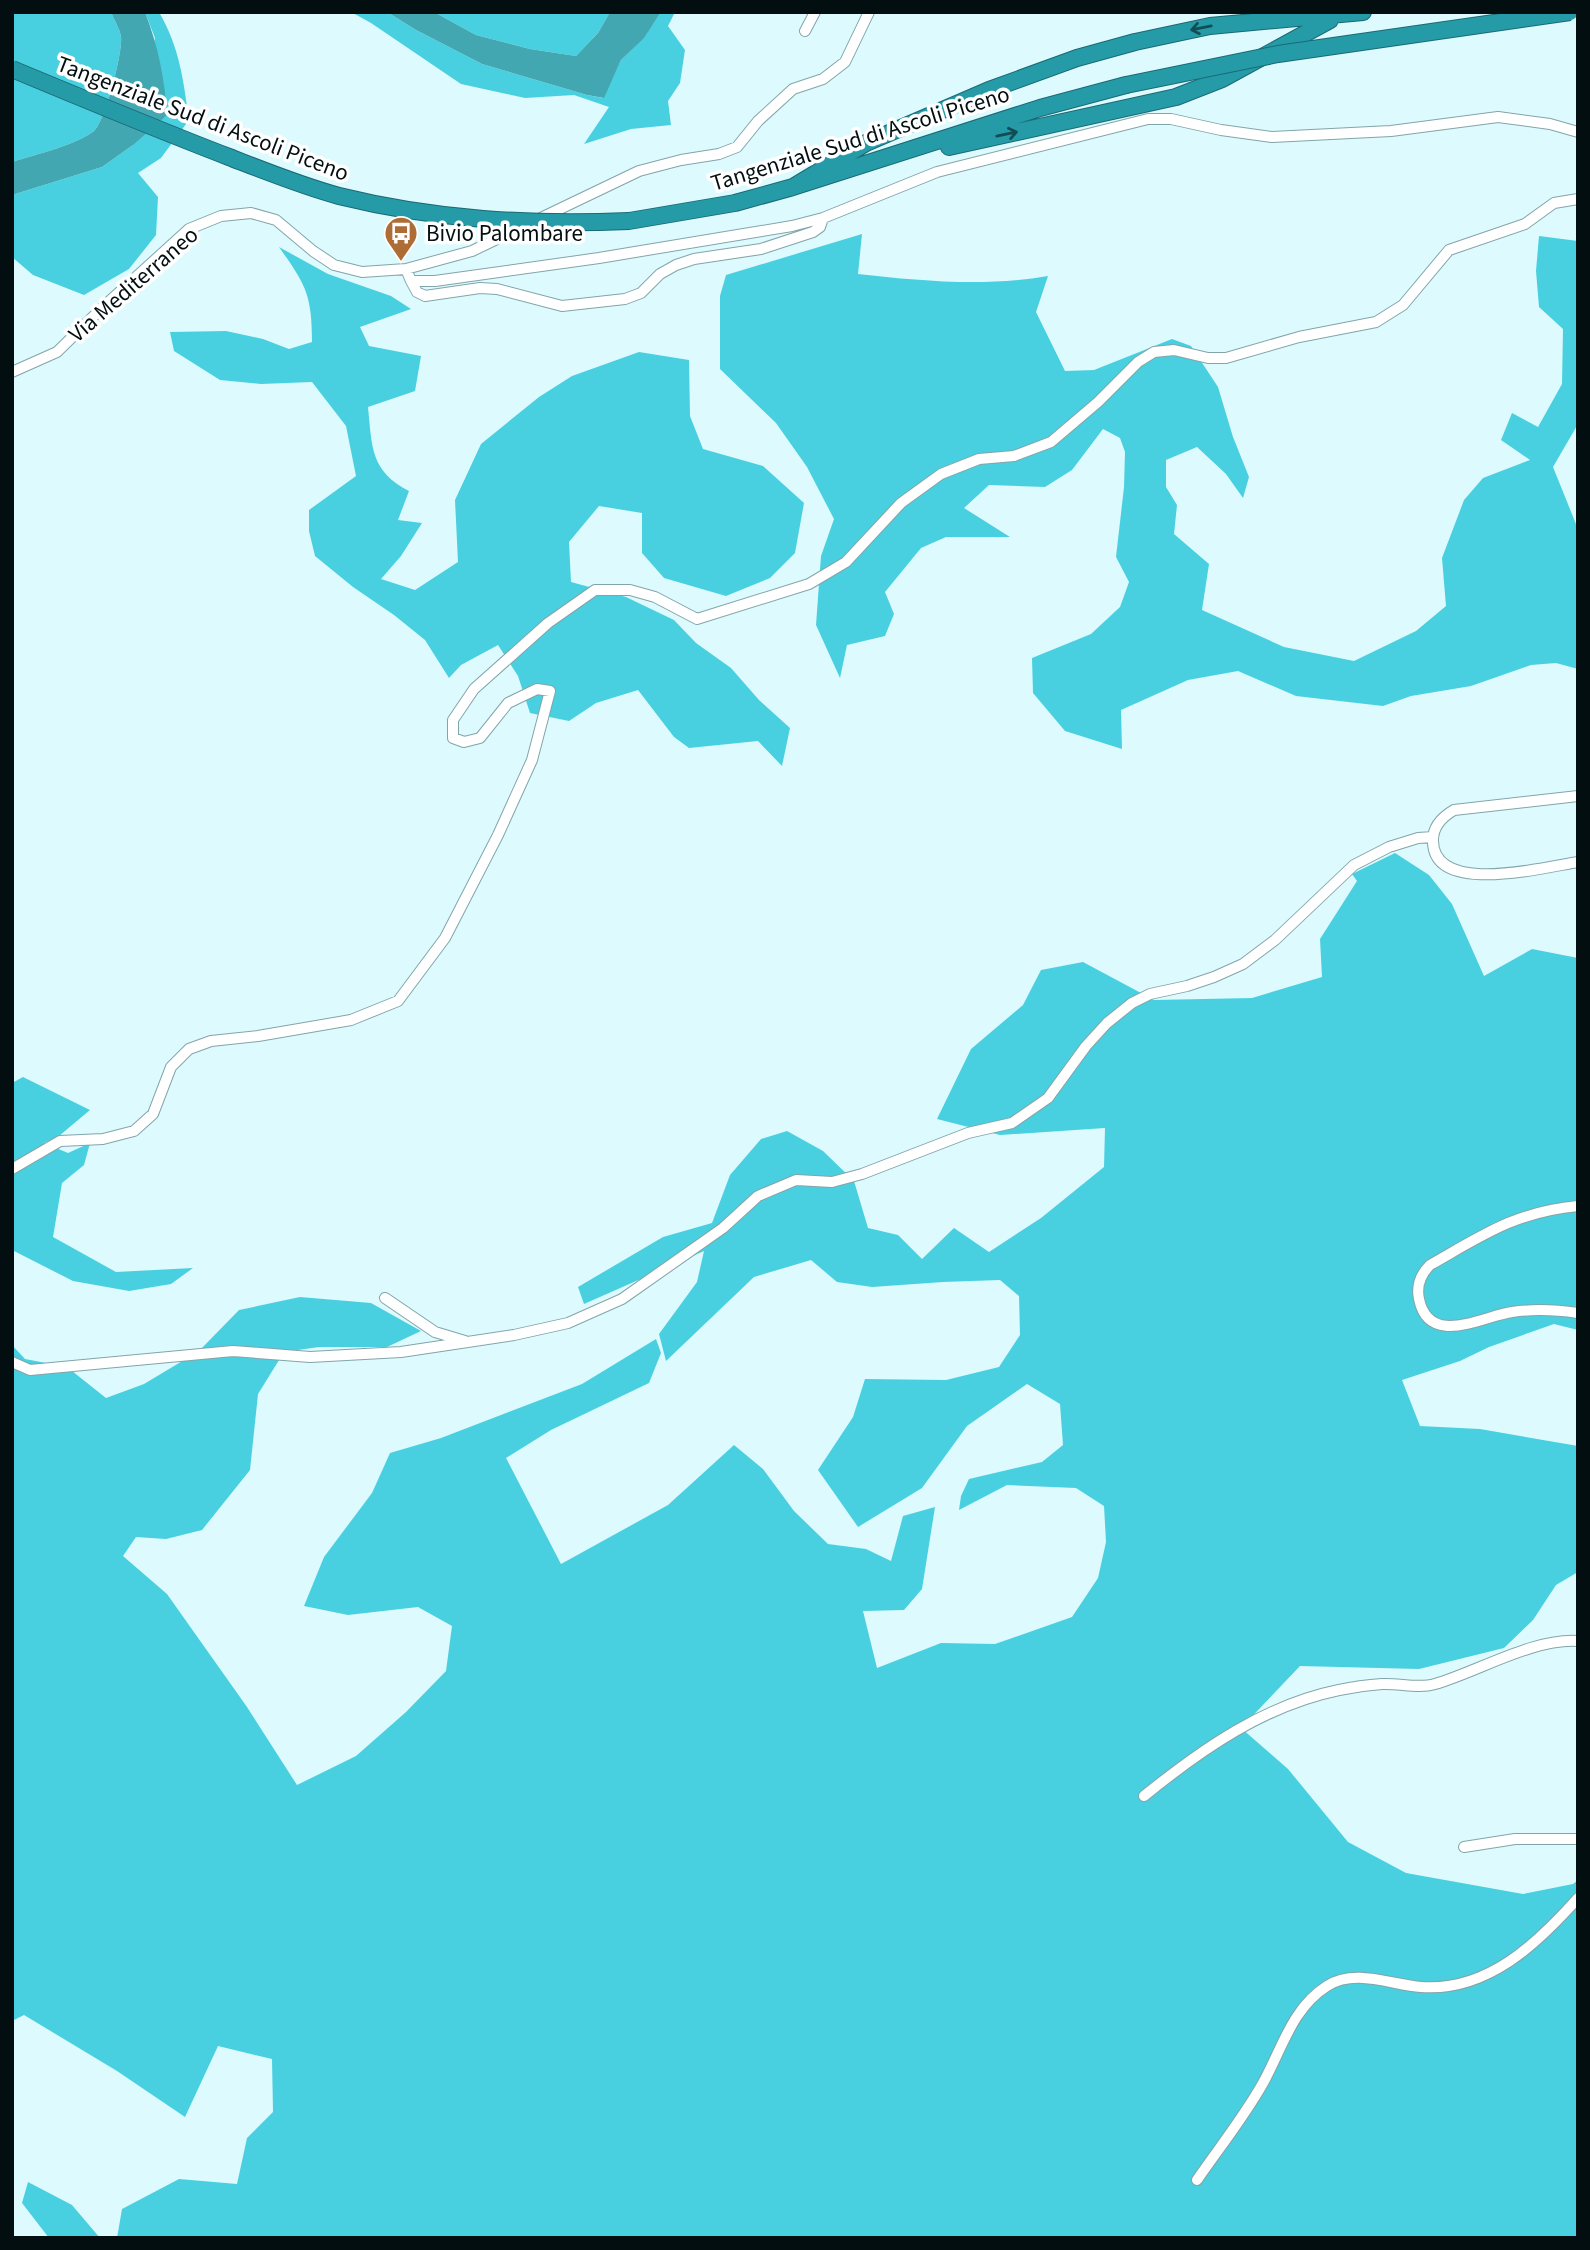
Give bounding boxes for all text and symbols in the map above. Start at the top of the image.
one-way arrow [1190,22,1212,35]
street label: Tangenziale Sud di Ascoli Piceno [52,47,354,190]
street label: Tangenziale Sud di Ascoli Piceno [707,77,1013,200]
one-way arrow [995,127,1018,141]
bus stop icon: Bivio Palombare [382,214,420,263]
place label: Bivio Palombare [426,217,583,250]
street label: Via Mediterraneo [61,219,206,350]

